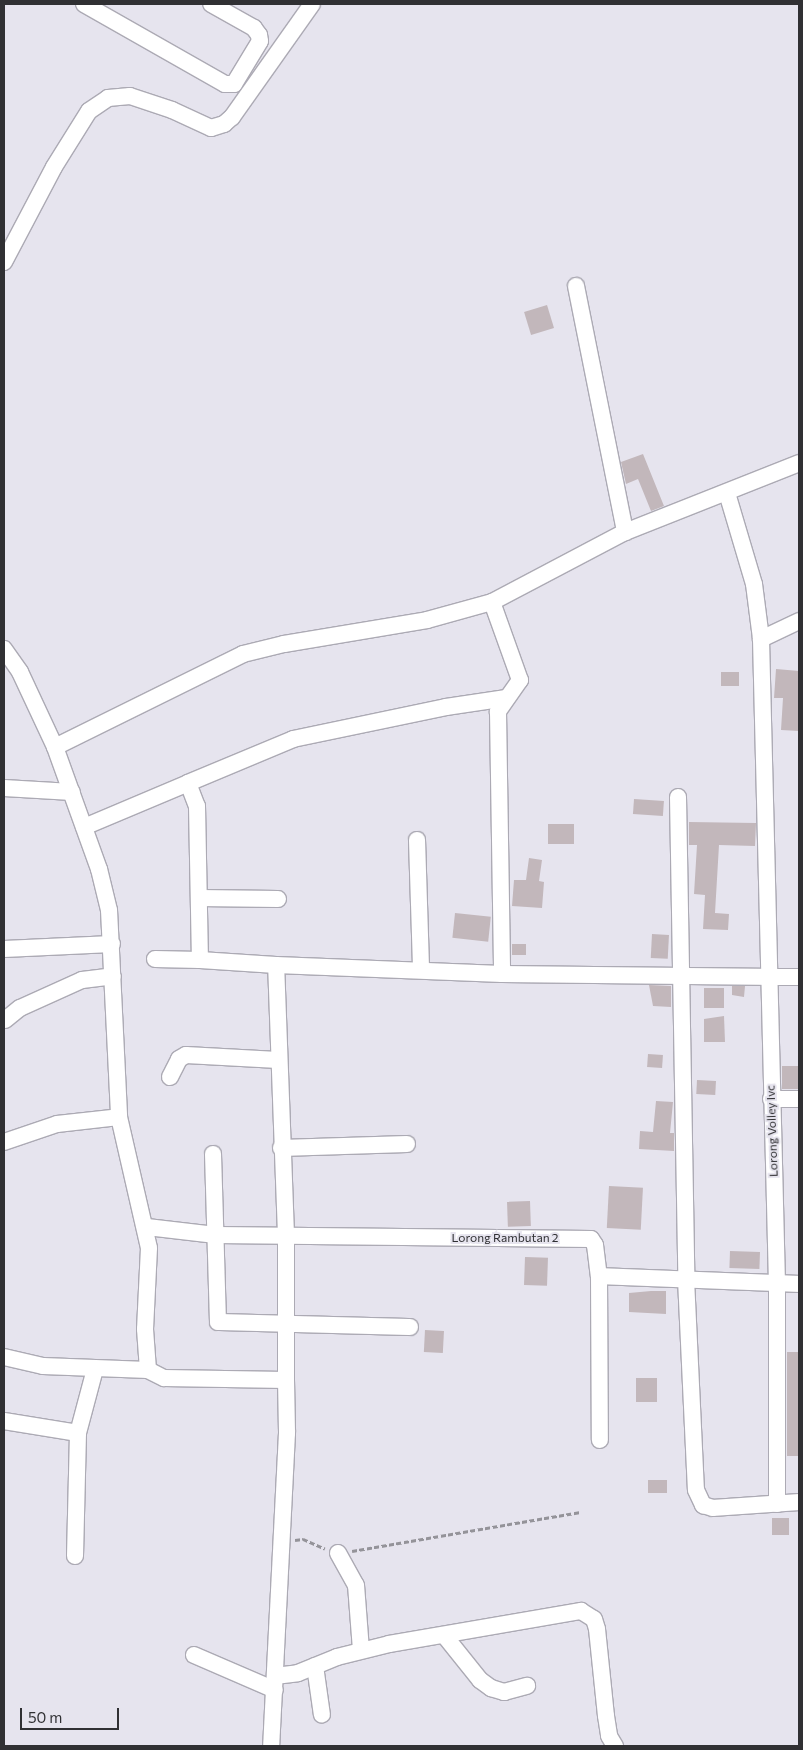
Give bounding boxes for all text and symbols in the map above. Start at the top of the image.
street label: Lorong Volley Ivc [763,1085,781,1177]
street label: Lorong Rambutan 2 [451,1231,559,1245]
scale bar [22,1698,121,1730]
text: 50 m [28,1708,62,1726]

